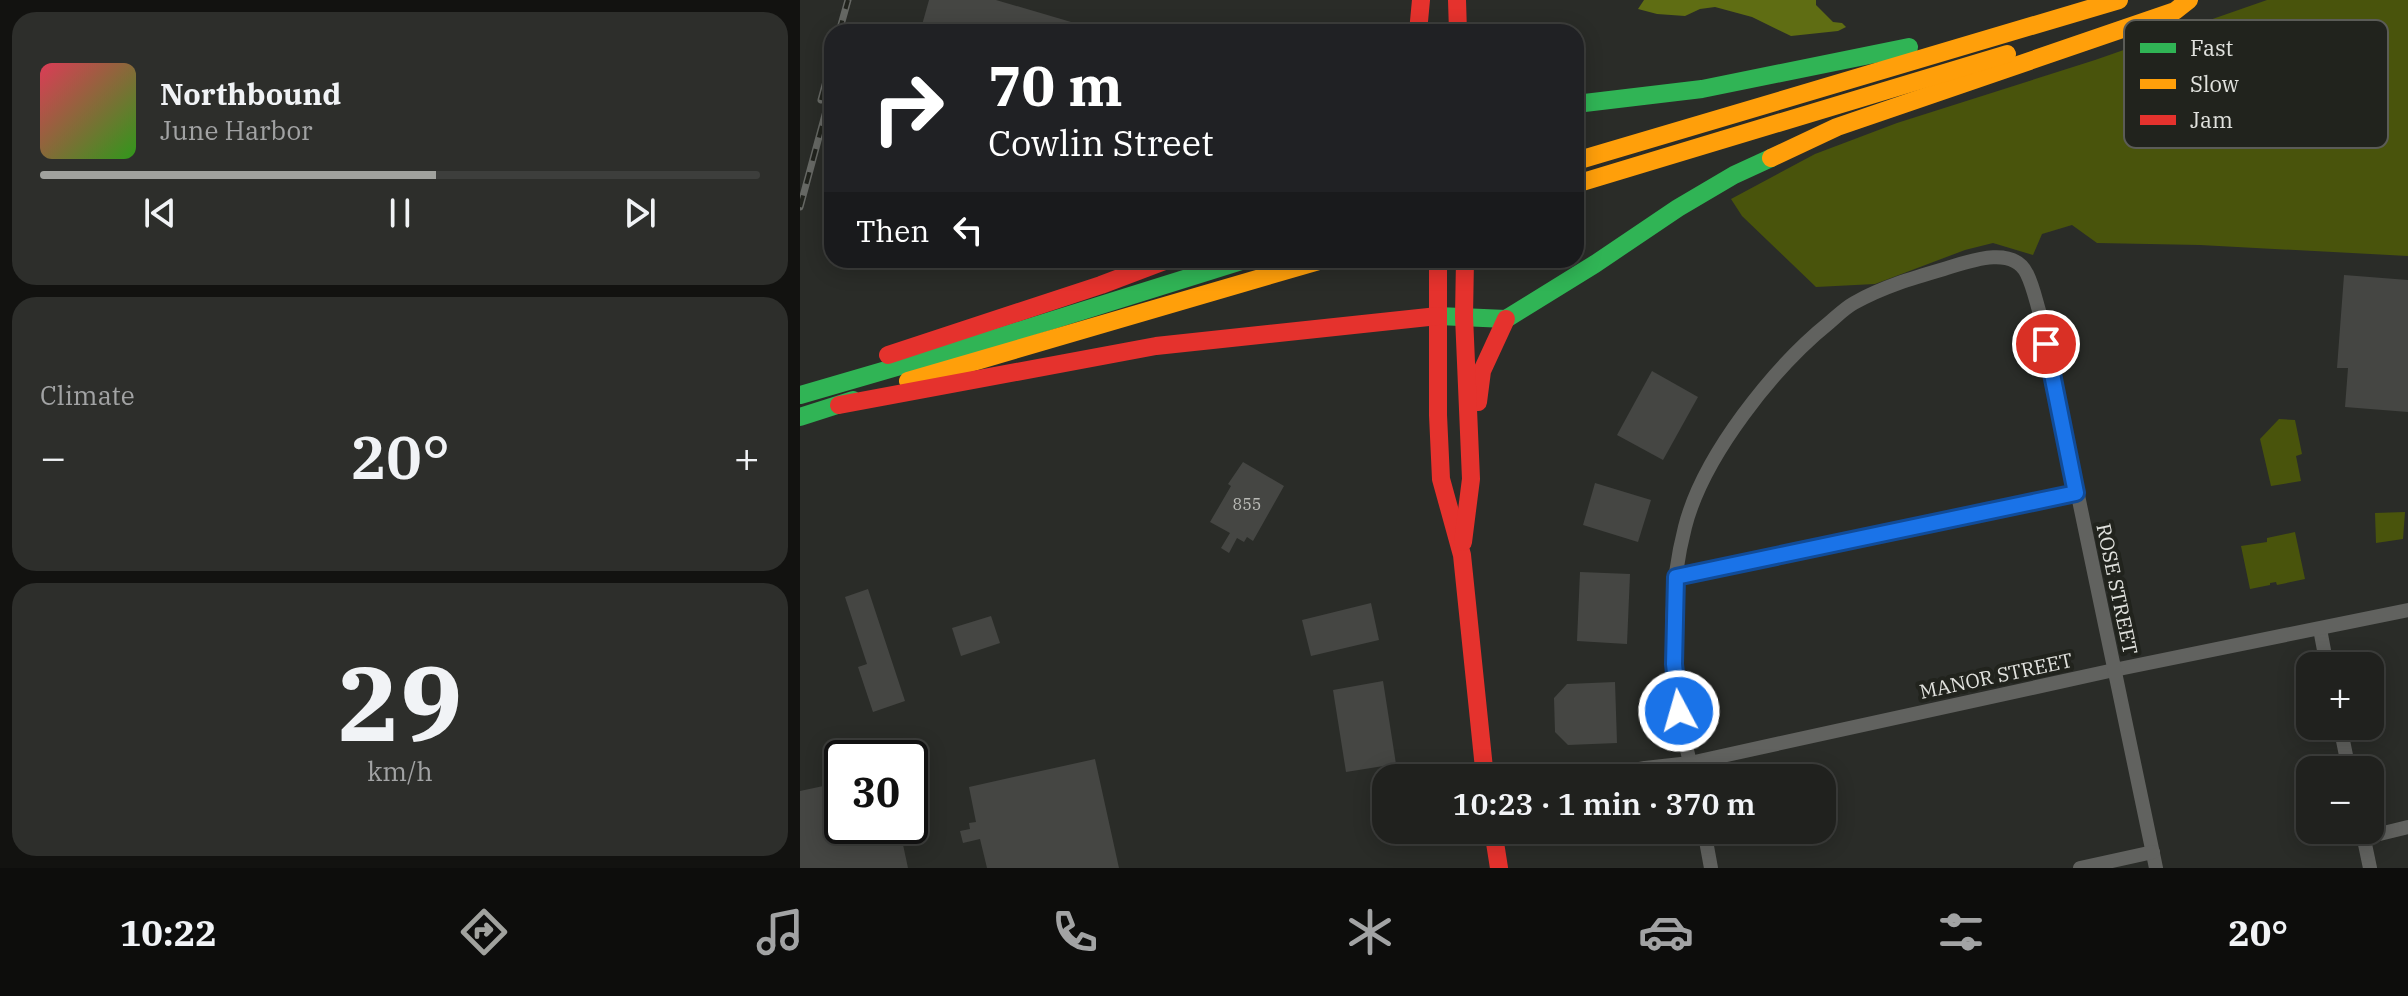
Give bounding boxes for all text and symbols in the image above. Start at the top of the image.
legend [2124,20,2388,148]
text: Fast [2190,33,2233,62]
text: 70 m [988,49,1123,121]
icon: right [856,56,960,160]
text: Slow [2190,69,2239,98]
text: Northbound [160,74,341,113]
text: Jam [2190,105,2233,134]
text: June Harbor [160,113,313,147]
text: Cowlin Street [988,119,1214,166]
icon: previous [138,191,182,235]
icon: pause [378,191,422,235]
icon: next [618,191,662,235]
icon: left [946,208,990,252]
text: Then [856,211,930,250]
pin [2012,310,2080,378]
icon: arrive [2024,322,2068,366]
text: Climate [40,378,135,412]
text: 20° [350,417,450,496]
text: − [40,428,66,485]
text: + [734,428,760,485]
house number: 855 [1233,494,1261,514]
street label: ROSE STREET [2090,521,2145,657]
text: 29 [338,634,462,770]
street label: MANOR STREET [1917,646,2075,705]
map controls [2296,652,2384,844]
button: + [2296,652,2384,740]
position arrow [1637,669,1721,753]
speed limit sign: 30 [824,740,928,844]
text: km/h [367,754,433,788]
button: − [2296,756,2384,844]
text: 10:23 · 1 min · 370 m [1453,784,1755,823]
icon: directions [456,904,512,960]
icon: music [752,904,808,960]
icon: phone [1047,904,1103,960]
icon: climate [1342,904,1398,960]
icon: car [1638,904,1694,960]
icon: filters [1933,904,1989,960]
text: 10:22 [120,909,217,956]
text: 20° [2228,909,2288,956]

